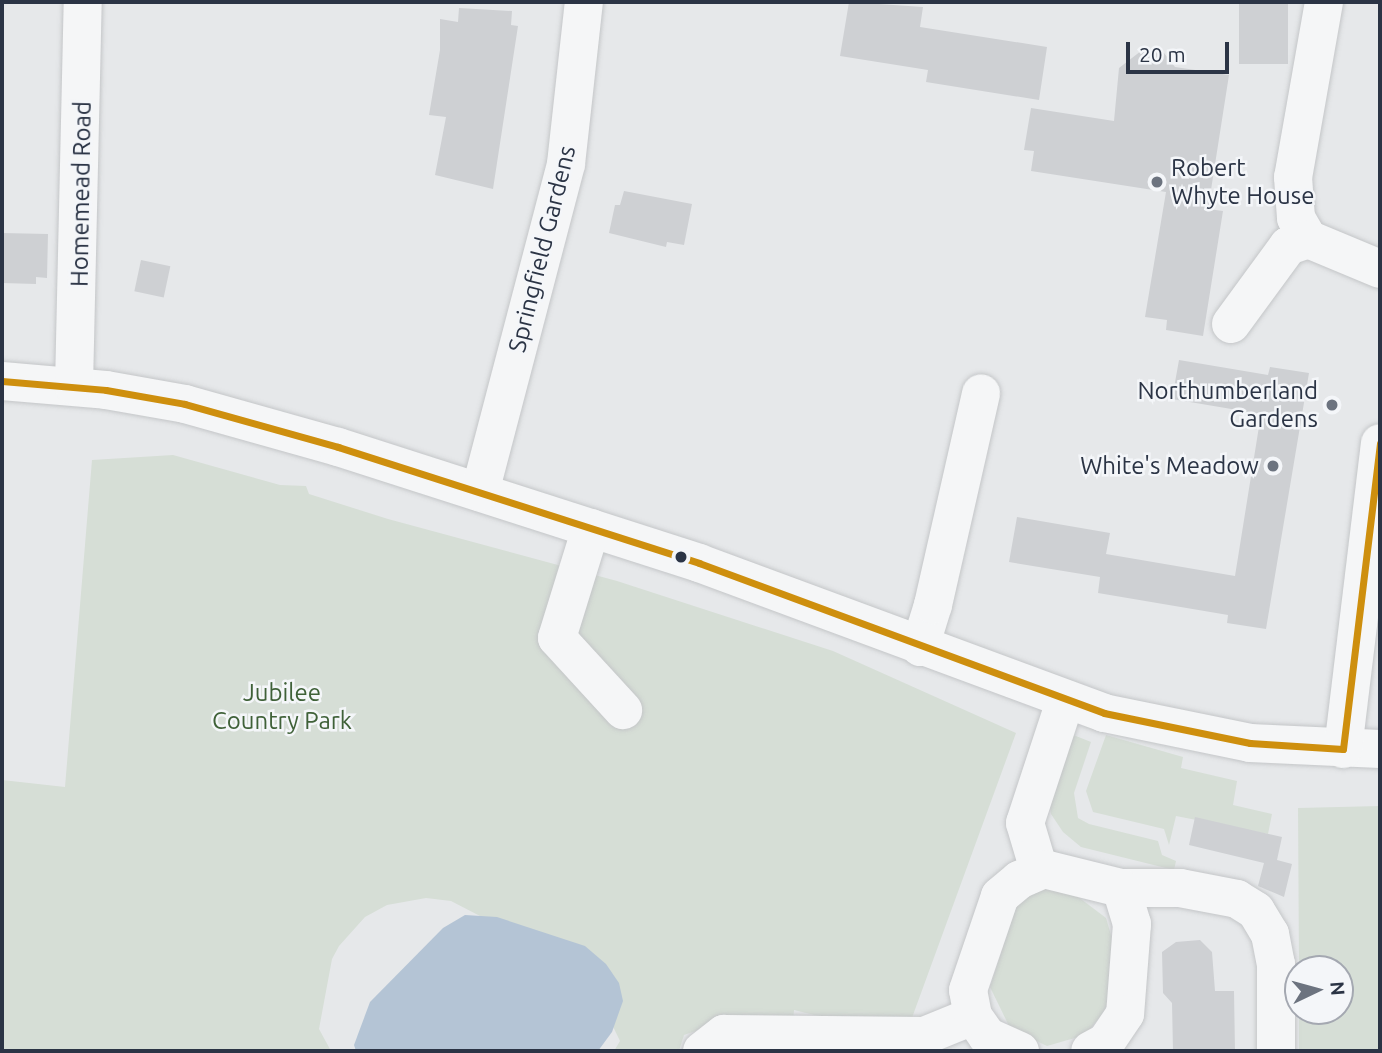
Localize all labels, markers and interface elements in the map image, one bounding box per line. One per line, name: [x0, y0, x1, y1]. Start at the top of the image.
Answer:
scale bar: [1130, 28, 1233, 72]
text: 20 m: [1139, 42, 1186, 66]
street label: Homemead Road: [65, 101, 97, 287]
street label: Springfield Gardens: [502, 143, 582, 355]
place label: Robert Whyte House: [1171, 154, 1314, 210]
marker: Robert Whyte House: [1149, 174, 1165, 190]
place label: Northumberland Gardens: [1137, 377, 1318, 433]
marker: Northumberland Gardens: [1324, 397, 1340, 413]
place label: White's Meadow: [1080, 452, 1259, 480]
marker: White's Meadow: [1265, 458, 1281, 474]
unlabelled marker: [674, 550, 688, 564]
park label: Jubilee Country Park: [212, 679, 352, 735]
north arrow: [1284, 955, 1354, 1025]
text: N: [1326, 980, 1350, 996]

